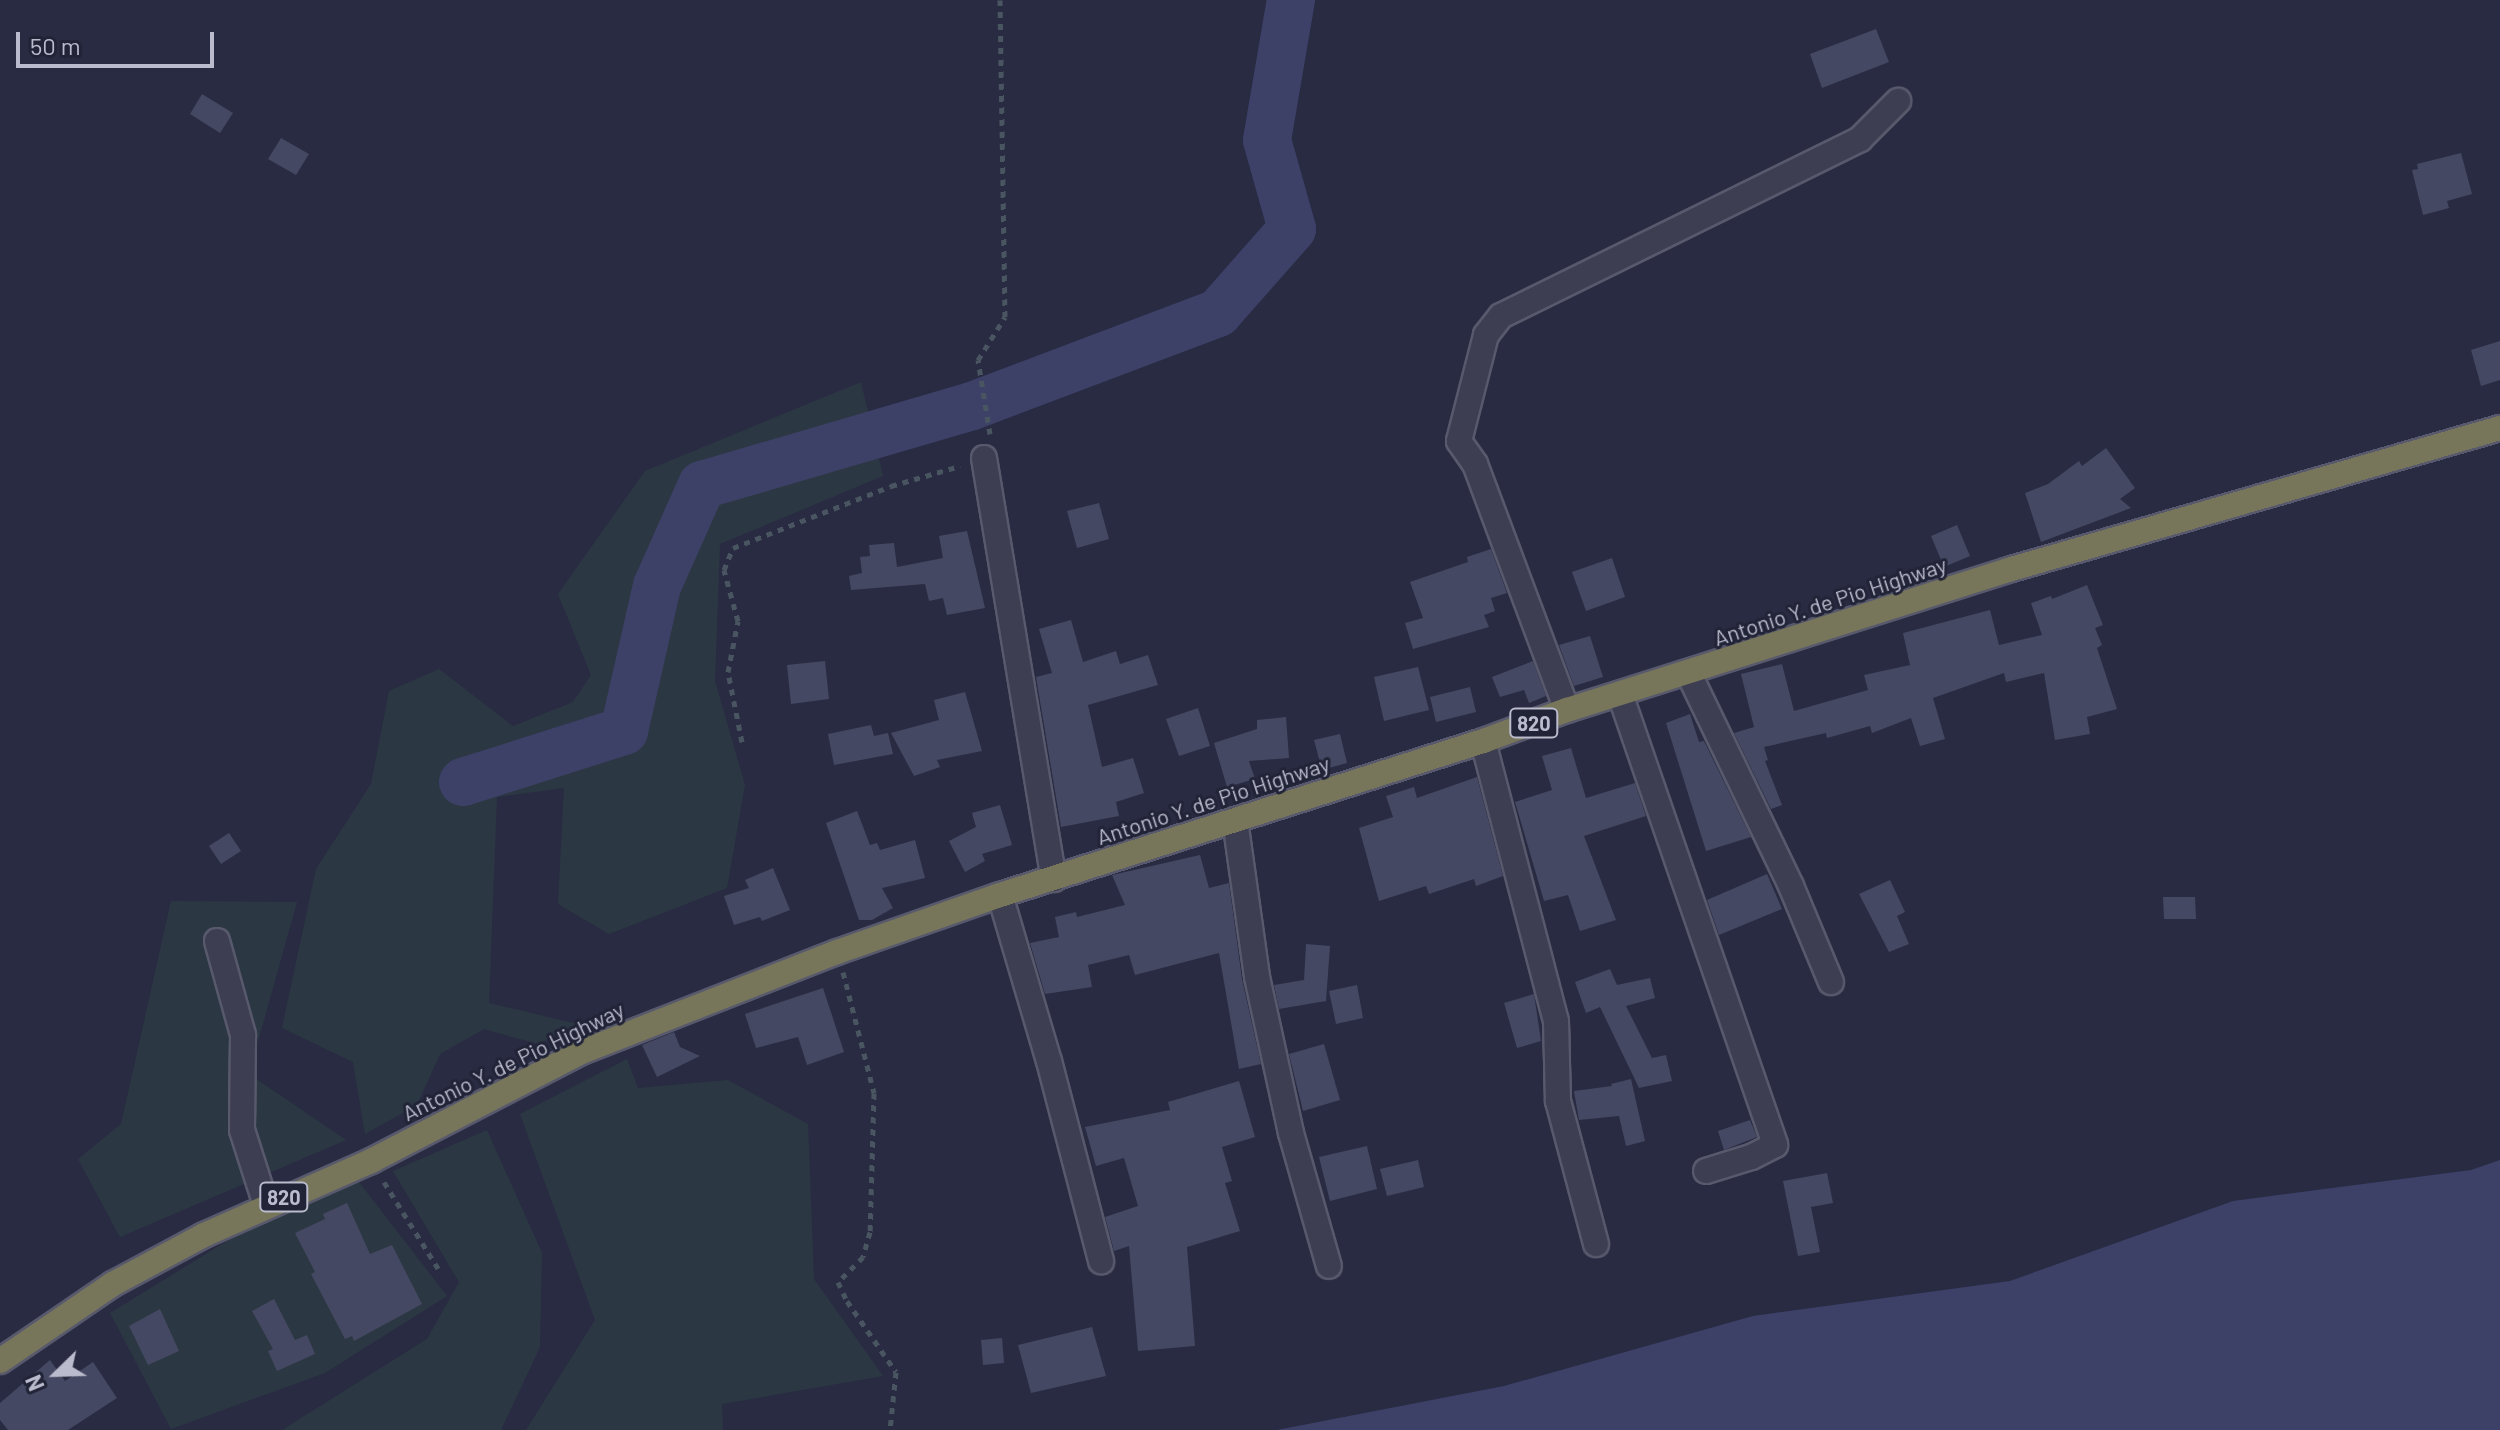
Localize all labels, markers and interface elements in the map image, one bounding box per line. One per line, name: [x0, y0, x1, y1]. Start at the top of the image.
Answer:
scale bar: [20, 16, 218, 66]
text: 50 m: [30, 31, 81, 60]
street label: Antonio Y. de Pio Highway: [1710, 551, 1950, 651]
road number: 820: [1508, 707, 1560, 739]
street label: Antonio Y. de Pio Highway: [1093, 750, 1333, 850]
street label: Antonio Y. de Pio Highway: [398, 996, 628, 1126]
road number: 820: [258, 1181, 310, 1213]
north arrow: [16, 1334, 96, 1414]
text: N: [19, 1372, 49, 1395]

